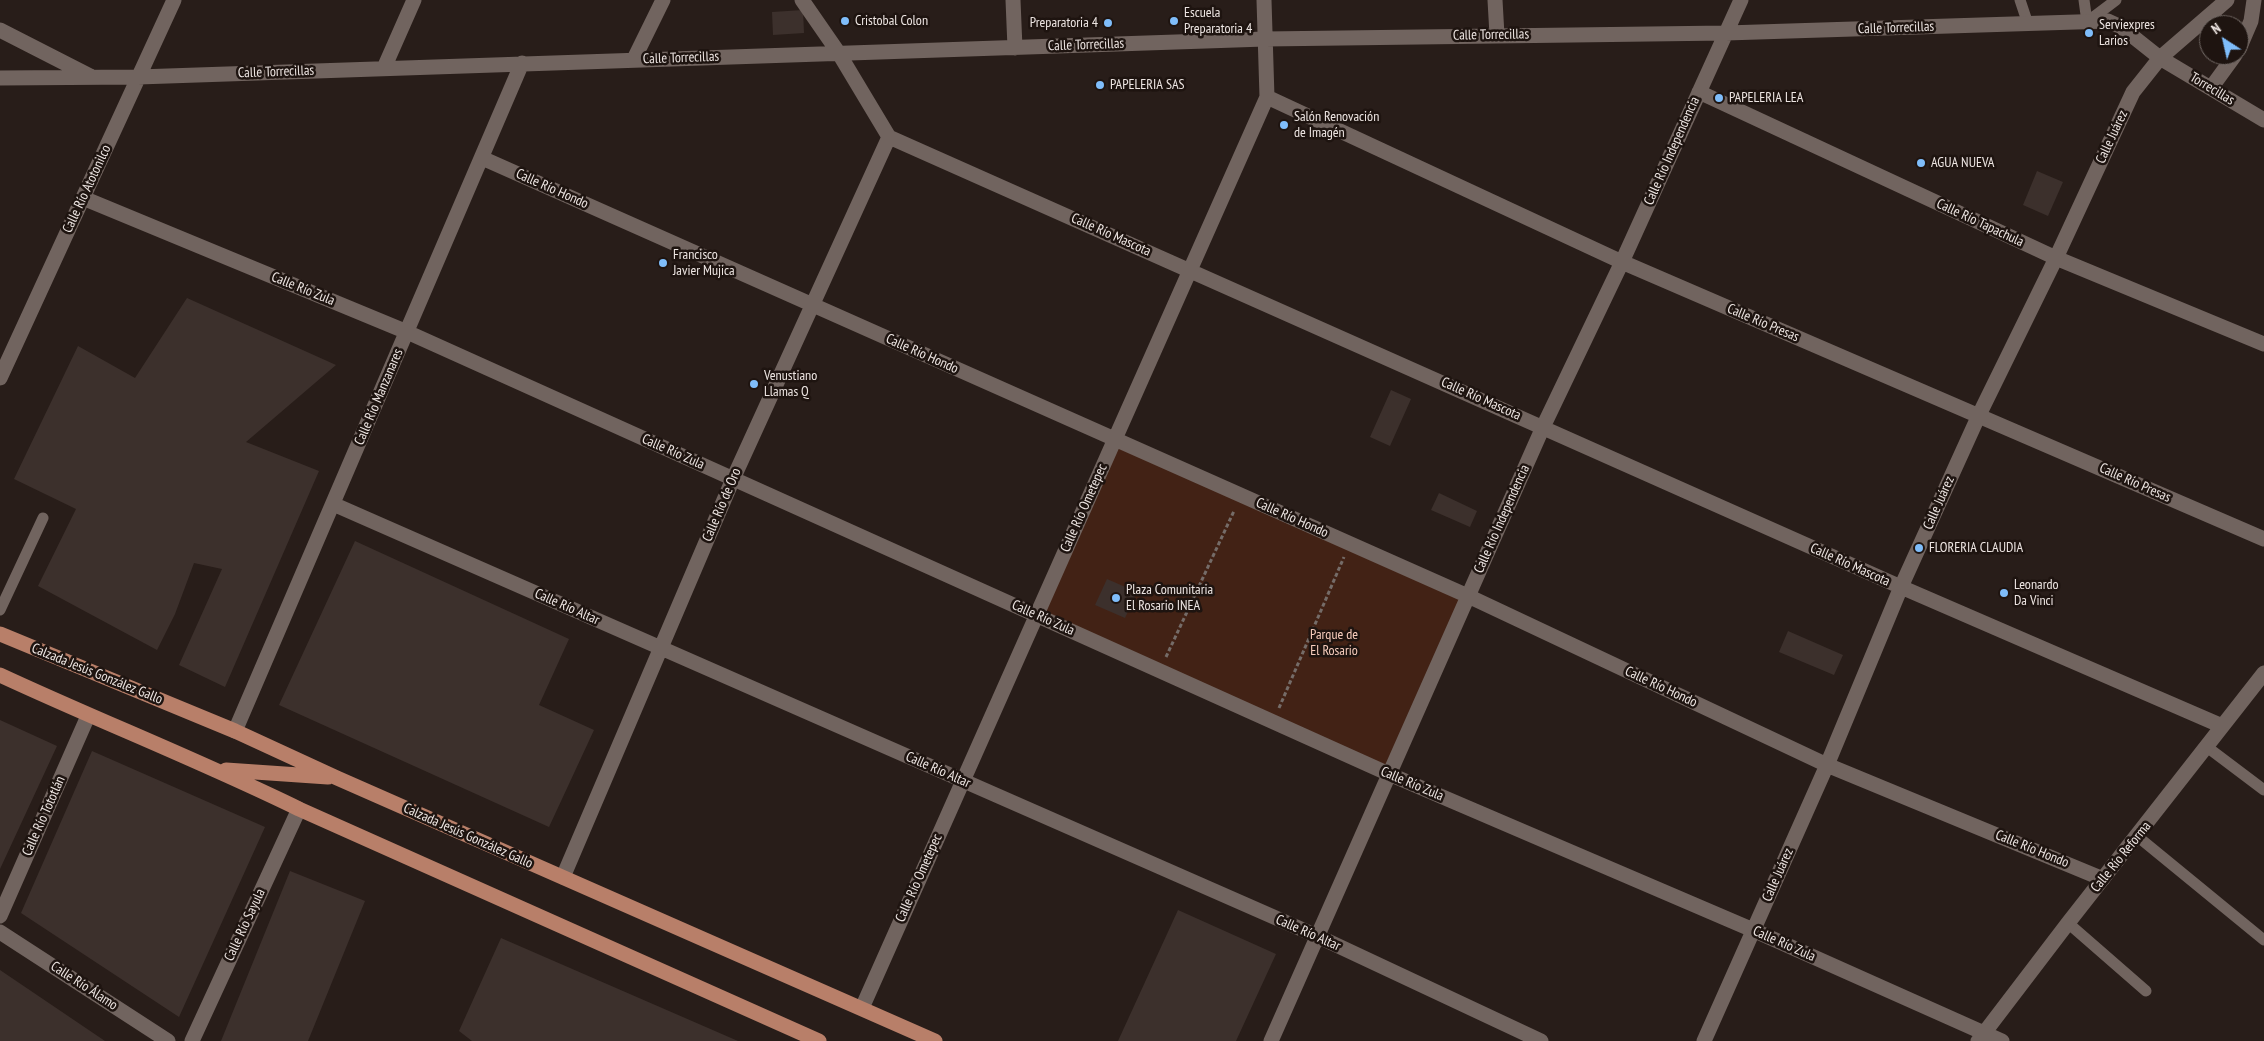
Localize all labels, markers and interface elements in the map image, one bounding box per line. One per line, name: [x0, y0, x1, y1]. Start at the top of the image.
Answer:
place label: Escuela Preparatoria 4: [1184, 5, 1252, 38]
place label: Cristobal Colon: [855, 13, 928, 29]
marker: Cristobal Colon: [839, 15, 851, 27]
place label: Preparatoria 4: [1030, 15, 1098, 31]
marker: Escuela Preparatoria 4: [1168, 15, 1180, 27]
north arrow: [2199, 15, 2249, 65]
marker: Preparatoria 4: [1102, 17, 1114, 29]
place label: Serviexpres Larios: [2099, 17, 2155, 49]
street label: Calle Torrecillas: [1858, 18, 1934, 38]
text: N: [2208, 19, 2224, 38]
street label: Calle Torrecillas: [1453, 26, 1529, 44]
marker: Serviexpres Larios: [2083, 27, 2095, 39]
street label: Calle Torrecillas: [1048, 35, 1124, 55]
street label: Calle Torrecillas: [643, 48, 719, 68]
street label: Calle Torrecillas: [238, 62, 314, 82]
street label: Torrecillas: [2187, 69, 2237, 109]
place label: PAPELERIA SAS: [1110, 77, 1185, 93]
marker: PAPELERIA SAS: [1094, 79, 1106, 91]
place label: PAPELERIA LEA: [1729, 90, 1803, 106]
marker: PAPELERIA LEA: [1713, 92, 1725, 104]
street label: Calle Río Independencia: [1641, 94, 1703, 208]
street label: Calle Juárez: [2092, 108, 2132, 166]
place label: Salón Renovación de Imagén: [1294, 109, 1379, 142]
marker: Salón Renovación de Imagén: [1278, 119, 1290, 131]
street label: Calle Río Atotonilco: [59, 142, 115, 236]
place label: AGUA NUEVA: [1931, 155, 1994, 171]
marker: AGUA NUEVA: [1915, 157, 1927, 169]
street label: Calle Río Hondo: [513, 166, 591, 212]
street label: Calle Río Tapachula: [1934, 195, 2026, 251]
street label: Calle Río Mascota: [1069, 210, 1153, 260]
place label: Francisco Javier Mujica: [673, 247, 735, 280]
marker: Francisco Javier Mujica: [657, 257, 669, 269]
street label: Calle Río Zula: [269, 269, 337, 309]
street label: Calle Río Presas: [1725, 300, 1801, 346]
street label: Calle Río Hondo: [883, 331, 961, 377]
street label: Calle Río Manzanares: [351, 346, 407, 448]
place label: Venustiano Llamas Q: [764, 368, 817, 401]
street label: Calle Río Mascota: [1439, 374, 1523, 424]
marker: Venustiano Llamas Q: [748, 378, 760, 390]
street label: Calle Río Zula: [639, 431, 707, 473]
street label: Calle Río Presas: [2097, 460, 2173, 506]
street label: Calle Río Ometepec: [1057, 461, 1111, 555]
street label: Calle Río Independencia: [1471, 462, 1533, 576]
street label: Calle Río de Oro: [699, 466, 745, 544]
street label: Calle Juárez: [1920, 474, 1958, 532]
street label: Calle Río Hondo: [1253, 495, 1331, 541]
street label: Calle Río Mascota: [1808, 540, 1892, 590]
place label: FLORERIA CLAUDIA: [1929, 540, 2023, 556]
marker: FLORERIA CLAUDIA: [1913, 542, 1925, 554]
place label: Leonardo Da Vinci: [2014, 577, 2059, 610]
place label: Plaza Comunitaria El Rosario INEA: [1126, 582, 1213, 614]
street label: Calle Río Altar: [532, 585, 602, 629]
marker: Leonardo Da Vinci: [1998, 587, 2010, 599]
marker: Plaza Comunitaria El Rosario INEA: [1110, 592, 1122, 604]
street label: Calle Río Zula: [1009, 597, 1077, 639]
park label: Parque de El Rosario: [1310, 627, 1358, 660]
street label: Calzada Jesús González Gallo: [29, 640, 165, 708]
street label: Calle Río Hondo: [1622, 663, 1700, 711]
street label: Calle Río Altar: [903, 748, 973, 792]
street label: Calle Río Zula: [1378, 763, 1446, 805]
street label: Calle Río Tototlán: [19, 774, 69, 858]
street label: Calzada Jesús González Gallo: [401, 800, 535, 872]
street label: Calle Río Reforma: [2087, 818, 2155, 896]
street label: Calle Río Hondo: [1993, 827, 2071, 871]
street label: Calle Río Ometepec: [892, 831, 946, 925]
street label: Calle Juárez: [1759, 846, 1797, 904]
street label: Calle Río Sayula: [221, 886, 269, 964]
street label: Calle Río Altar: [1273, 911, 1343, 955]
street label: Calle Río Zula: [1750, 923, 1818, 965]
street label: Calle Río Álamo: [47, 958, 121, 1014]

